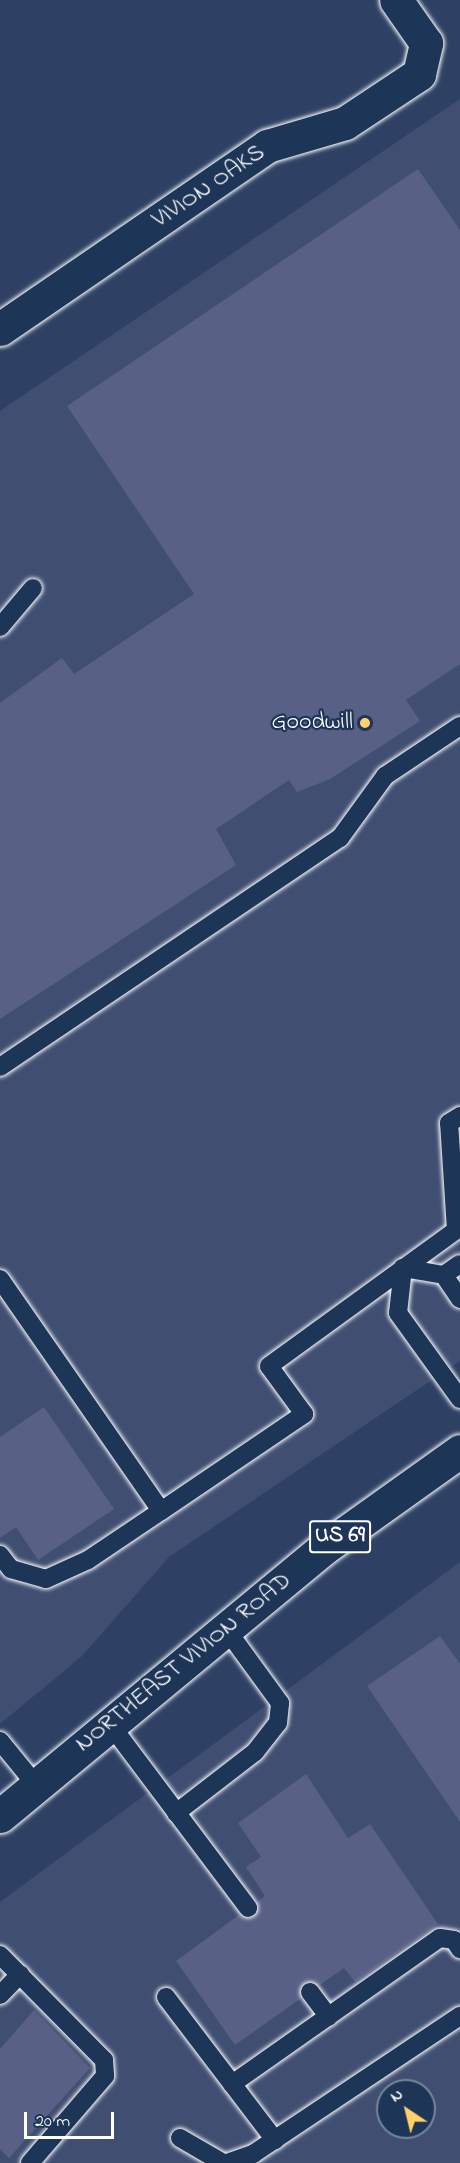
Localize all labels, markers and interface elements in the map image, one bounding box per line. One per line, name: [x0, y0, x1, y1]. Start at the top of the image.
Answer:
street label: VIVION OAKS: [147, 139, 271, 235]
place label: Goodwill: [271, 709, 353, 737]
marker: Goodwill: [358, 716, 372, 730]
road number: US 69: [308, 1518, 372, 1556]
street label: NORTHEAST VIVION ROAD: [70, 1567, 298, 1759]
north arrow: [376, 2079, 436, 2139]
text: N: [386, 2083, 408, 2109]
scale bar: [27, 2100, 117, 2138]
text: 20 m: [35, 2109, 70, 2135]

